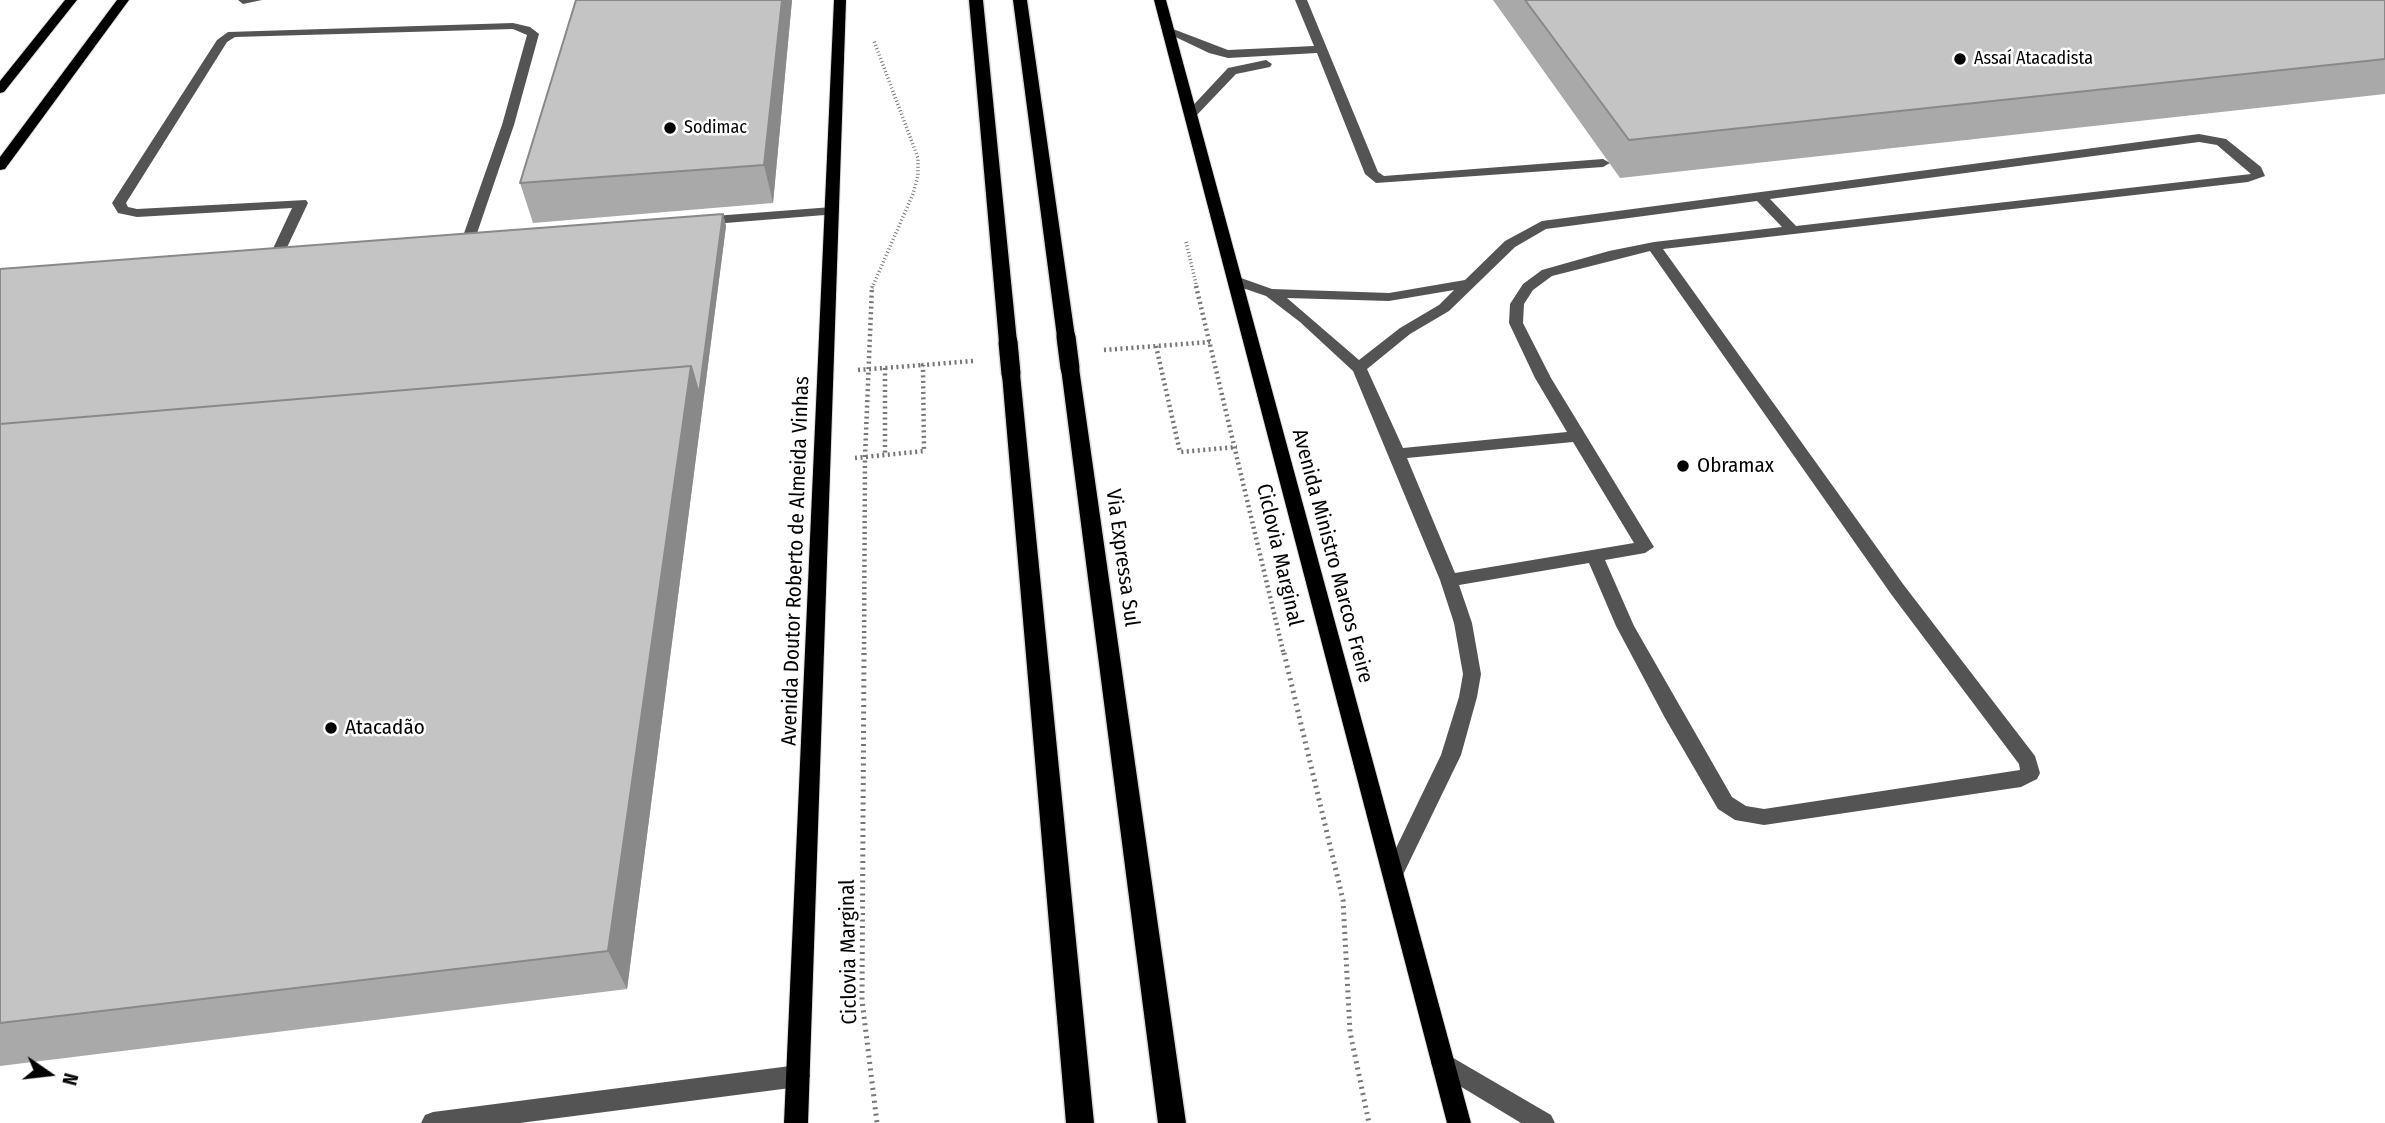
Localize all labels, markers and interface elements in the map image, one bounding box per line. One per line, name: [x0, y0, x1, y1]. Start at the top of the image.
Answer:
place label: Assaí Atacadista: [1974, 48, 2093, 70]
marker: Assaí Atacadista: [1952, 51, 1968, 67]
place label: Sodimac: [684, 117, 747, 139]
marker: Sodimac: [662, 120, 678, 136]
street label: Avenida Doutor Roberto de Almeida Vinhas: [777, 376, 815, 746]
street label: Avenida Ministro Marcos Freire: [1286, 426, 1378, 686]
place label: Obramax: [1697, 453, 1774, 479]
marker: Obramax: [1675, 458, 1691, 474]
street label: Ciclovia Marginal: [1250, 481, 1308, 629]
street label: Via Expressa Sul: [1100, 488, 1144, 628]
place label: Atacadão: [345, 715, 425, 741]
marker: Atacadão: [323, 720, 339, 736]
street label: Ciclovia Marginal: [835, 879, 863, 1025]
north arrow: [14, 1039, 84, 1109]
text: N: [57, 1071, 82, 1088]

